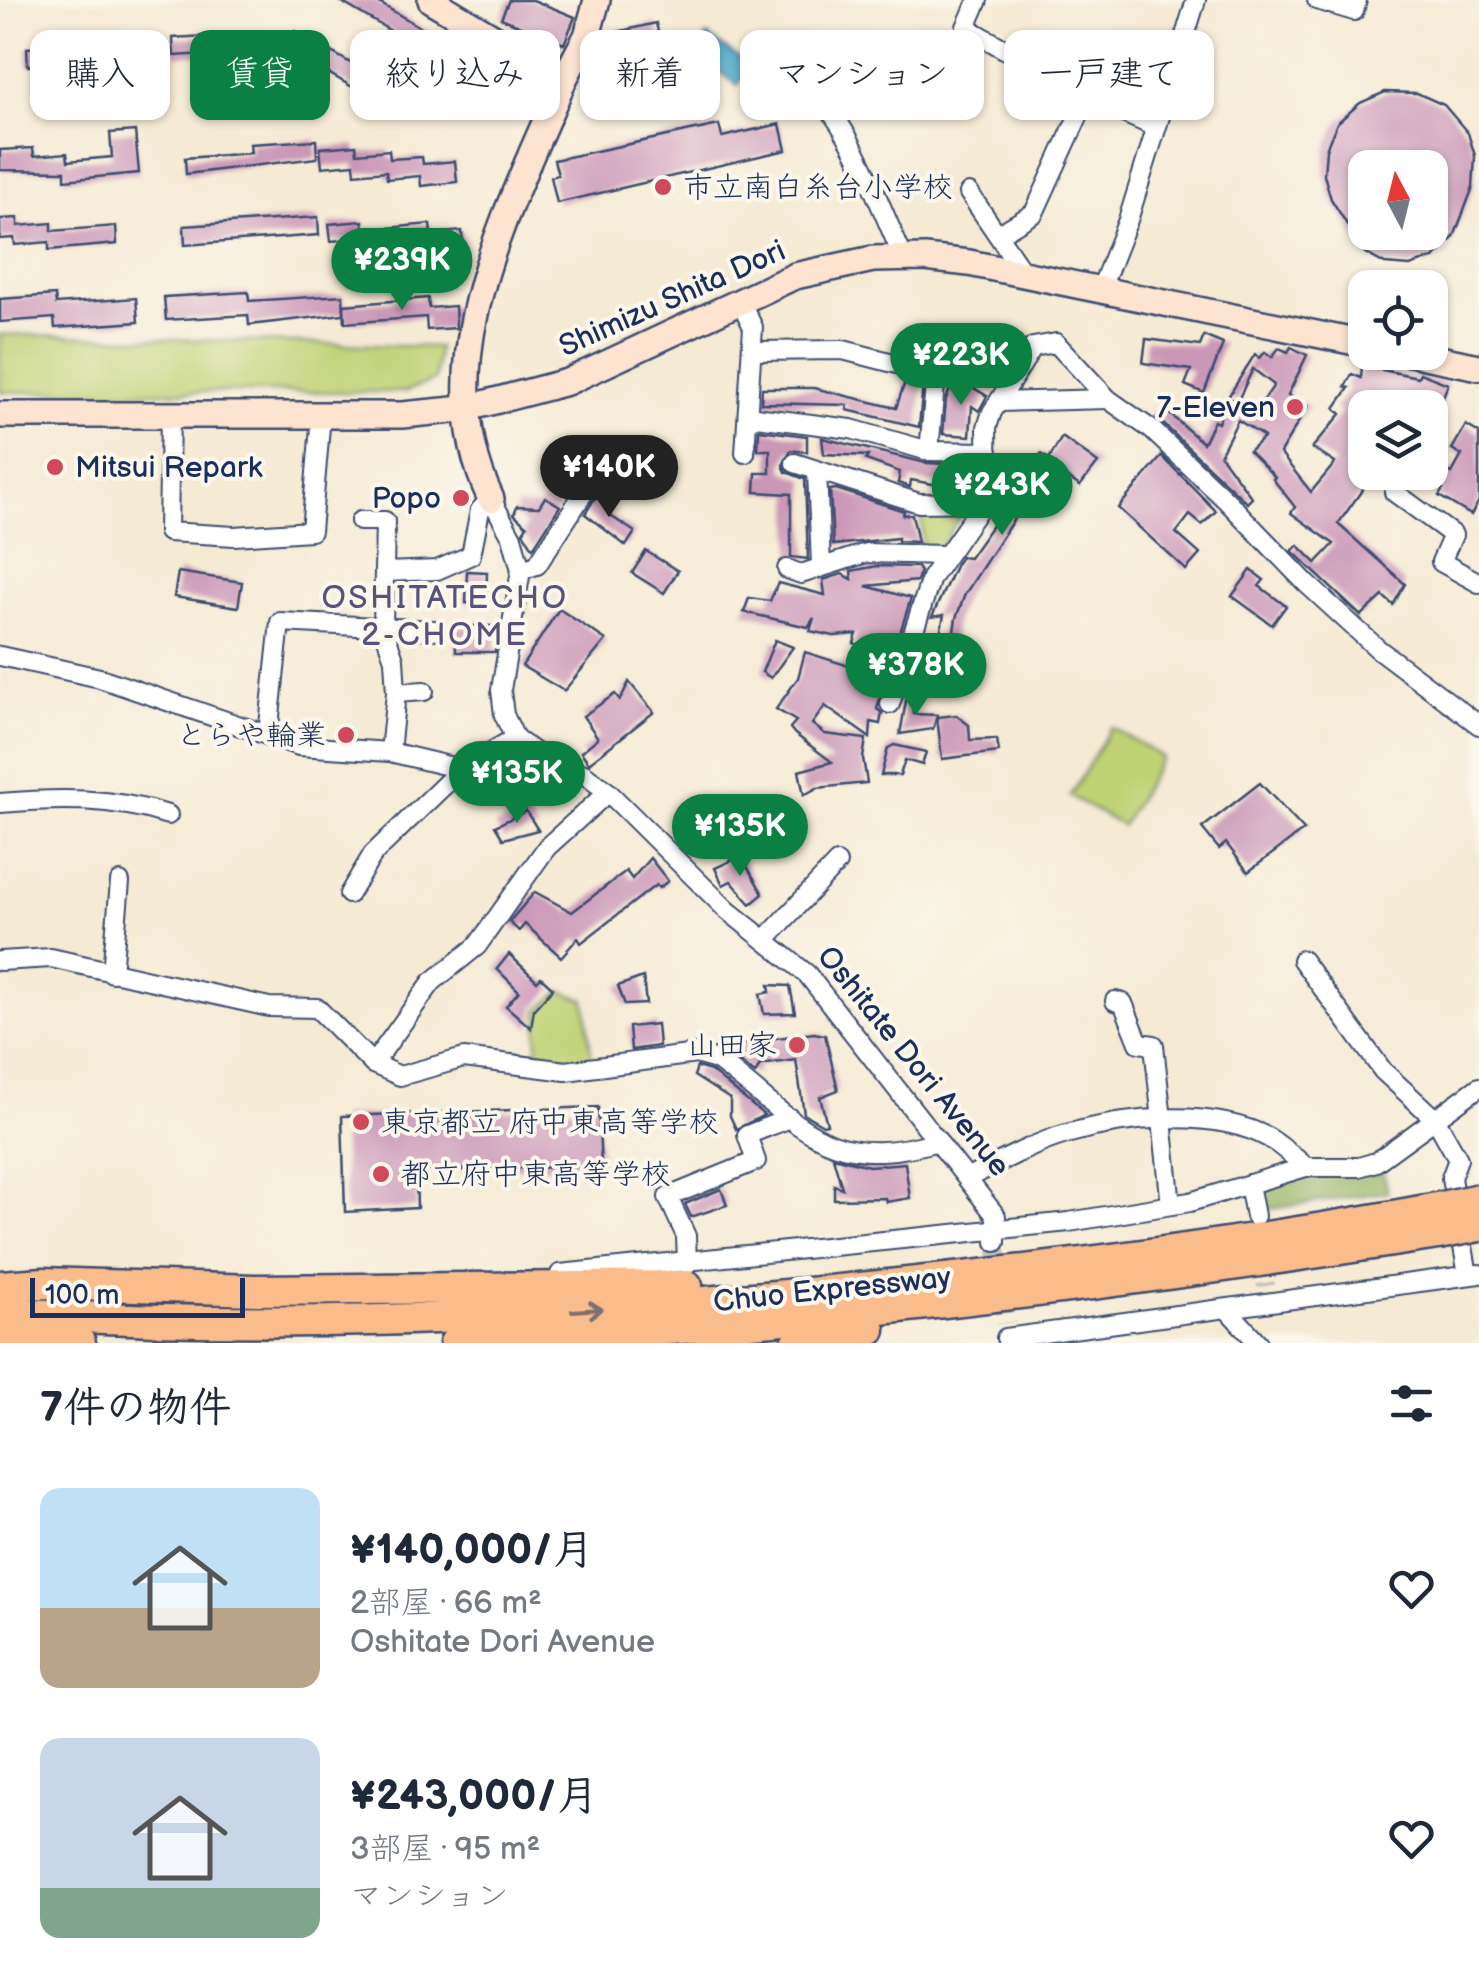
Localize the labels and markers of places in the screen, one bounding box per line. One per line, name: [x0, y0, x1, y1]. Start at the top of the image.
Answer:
place label: 市立南白糸台小学校: [683, 170, 953, 206]
marker: 市立南白糸台小学校: [652, 176, 674, 198]
pin: ¥239K: [332, 228, 472, 313]
pin: ¥223K: [891, 323, 1031, 408]
place label: 7-Eleven: [1157, 390, 1275, 426]
marker: 7-Eleven: [1284, 396, 1306, 418]
pin: ¥140K: [539, 435, 679, 520]
place label: Mitsui Repark: [75, 450, 263, 486]
pin: ¥243K: [932, 453, 1072, 538]
marker: Mitsui Repark: [44, 456, 66, 478]
place label: Popo: [372, 481, 441, 517]
marker: Popo: [450, 487, 472, 509]
pin: ¥378K: [846, 633, 986, 718]
place label: とらや輪業: [176, 718, 326, 754]
marker: とらや輪業: [335, 724, 357, 746]
pin: ¥135K: [447, 741, 587, 826]
pin: ¥135K: [670, 794, 810, 879]
place label: 山田家: [687, 1028, 777, 1064]
marker: 山田家: [786, 1034, 808, 1056]
place label: 東京都立 府中東高等学校: [381, 1105, 719, 1141]
marker: 東京都立 府中東高等学校: [350, 1111, 372, 1133]
place label: 都立府中東高等学校: [401, 1157, 671, 1193]
marker: 都立府中東高等学校: [370, 1163, 392, 1185]

